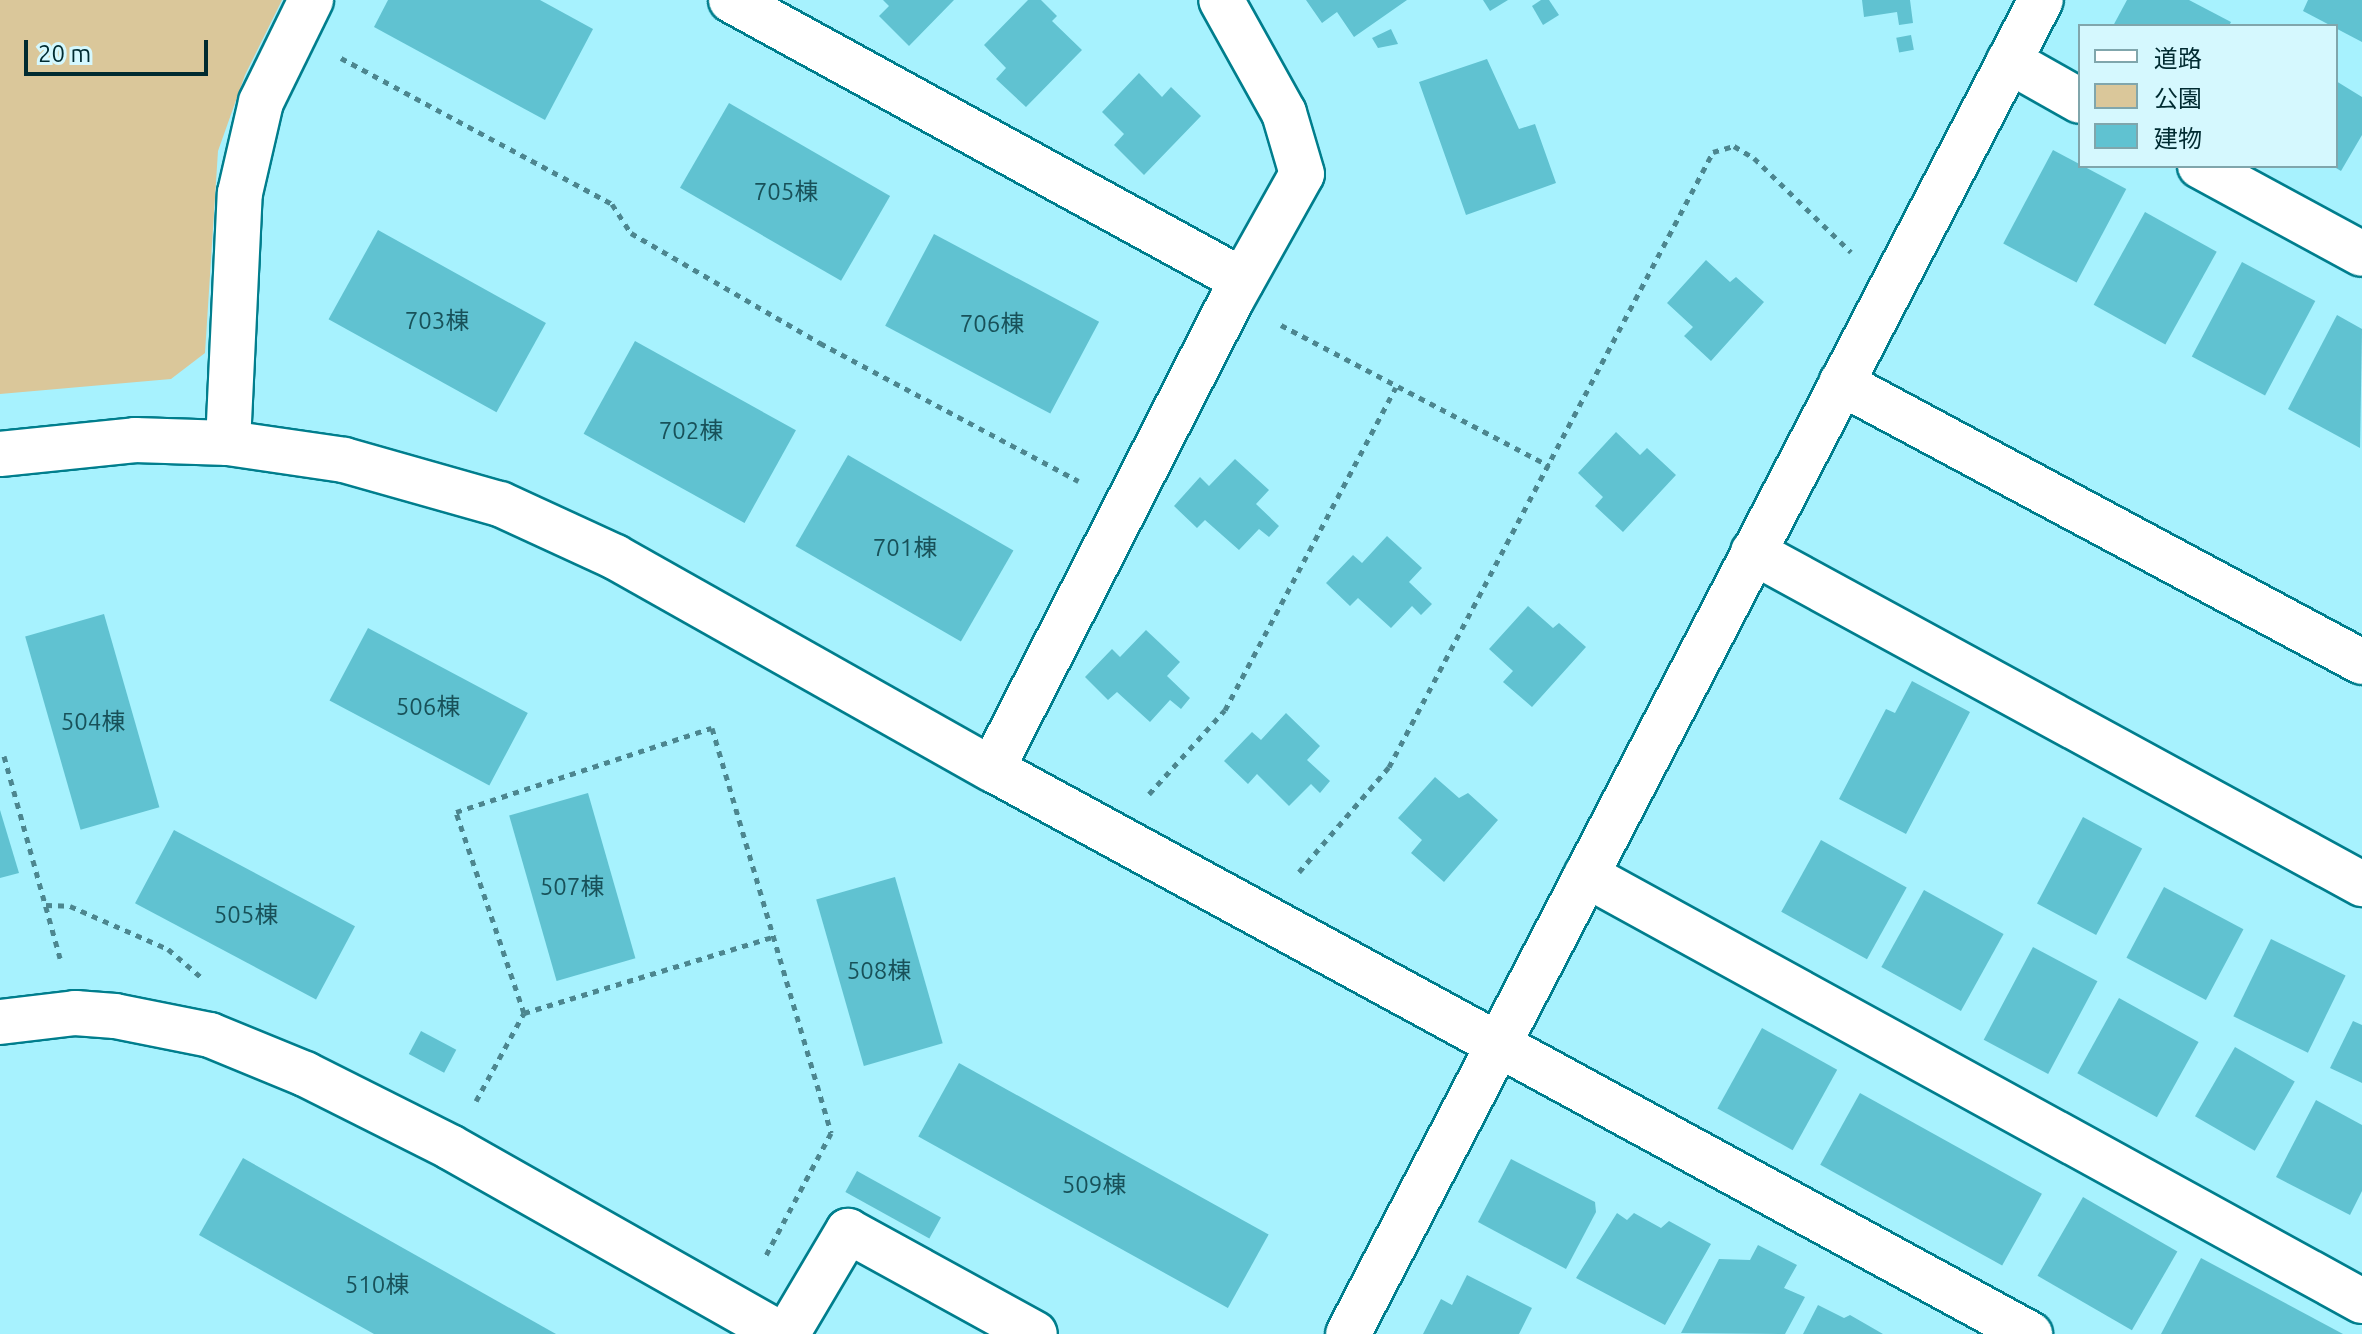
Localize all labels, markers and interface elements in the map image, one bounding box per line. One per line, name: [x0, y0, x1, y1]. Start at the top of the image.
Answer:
scale bar: [28, 24, 212, 74]
legend: [2078, 24, 2338, 168]
text: 20 m: [38, 40, 91, 67]
text: 道路: [2154, 45, 2202, 72]
text: 公園: [2154, 85, 2202, 112]
text: 建物: [2154, 125, 2202, 152]
house number: 705棟: [754, 178, 818, 206]
house number: 703棟: [405, 307, 469, 335]
house number: 706棟: [960, 310, 1024, 338]
house number: 702棟: [659, 417, 723, 445]
house number: 701棟: [873, 534, 937, 562]
house number: 506棟: [396, 693, 460, 721]
house number: 504棟: [61, 708, 125, 736]
house number: 507棟: [540, 873, 604, 901]
house number: 505棟: [214, 901, 278, 929]
house number: 508棟: [847, 957, 911, 985]
house number: 509棟: [1062, 1171, 1126, 1199]
house number: 510棟: [345, 1271, 409, 1299]

